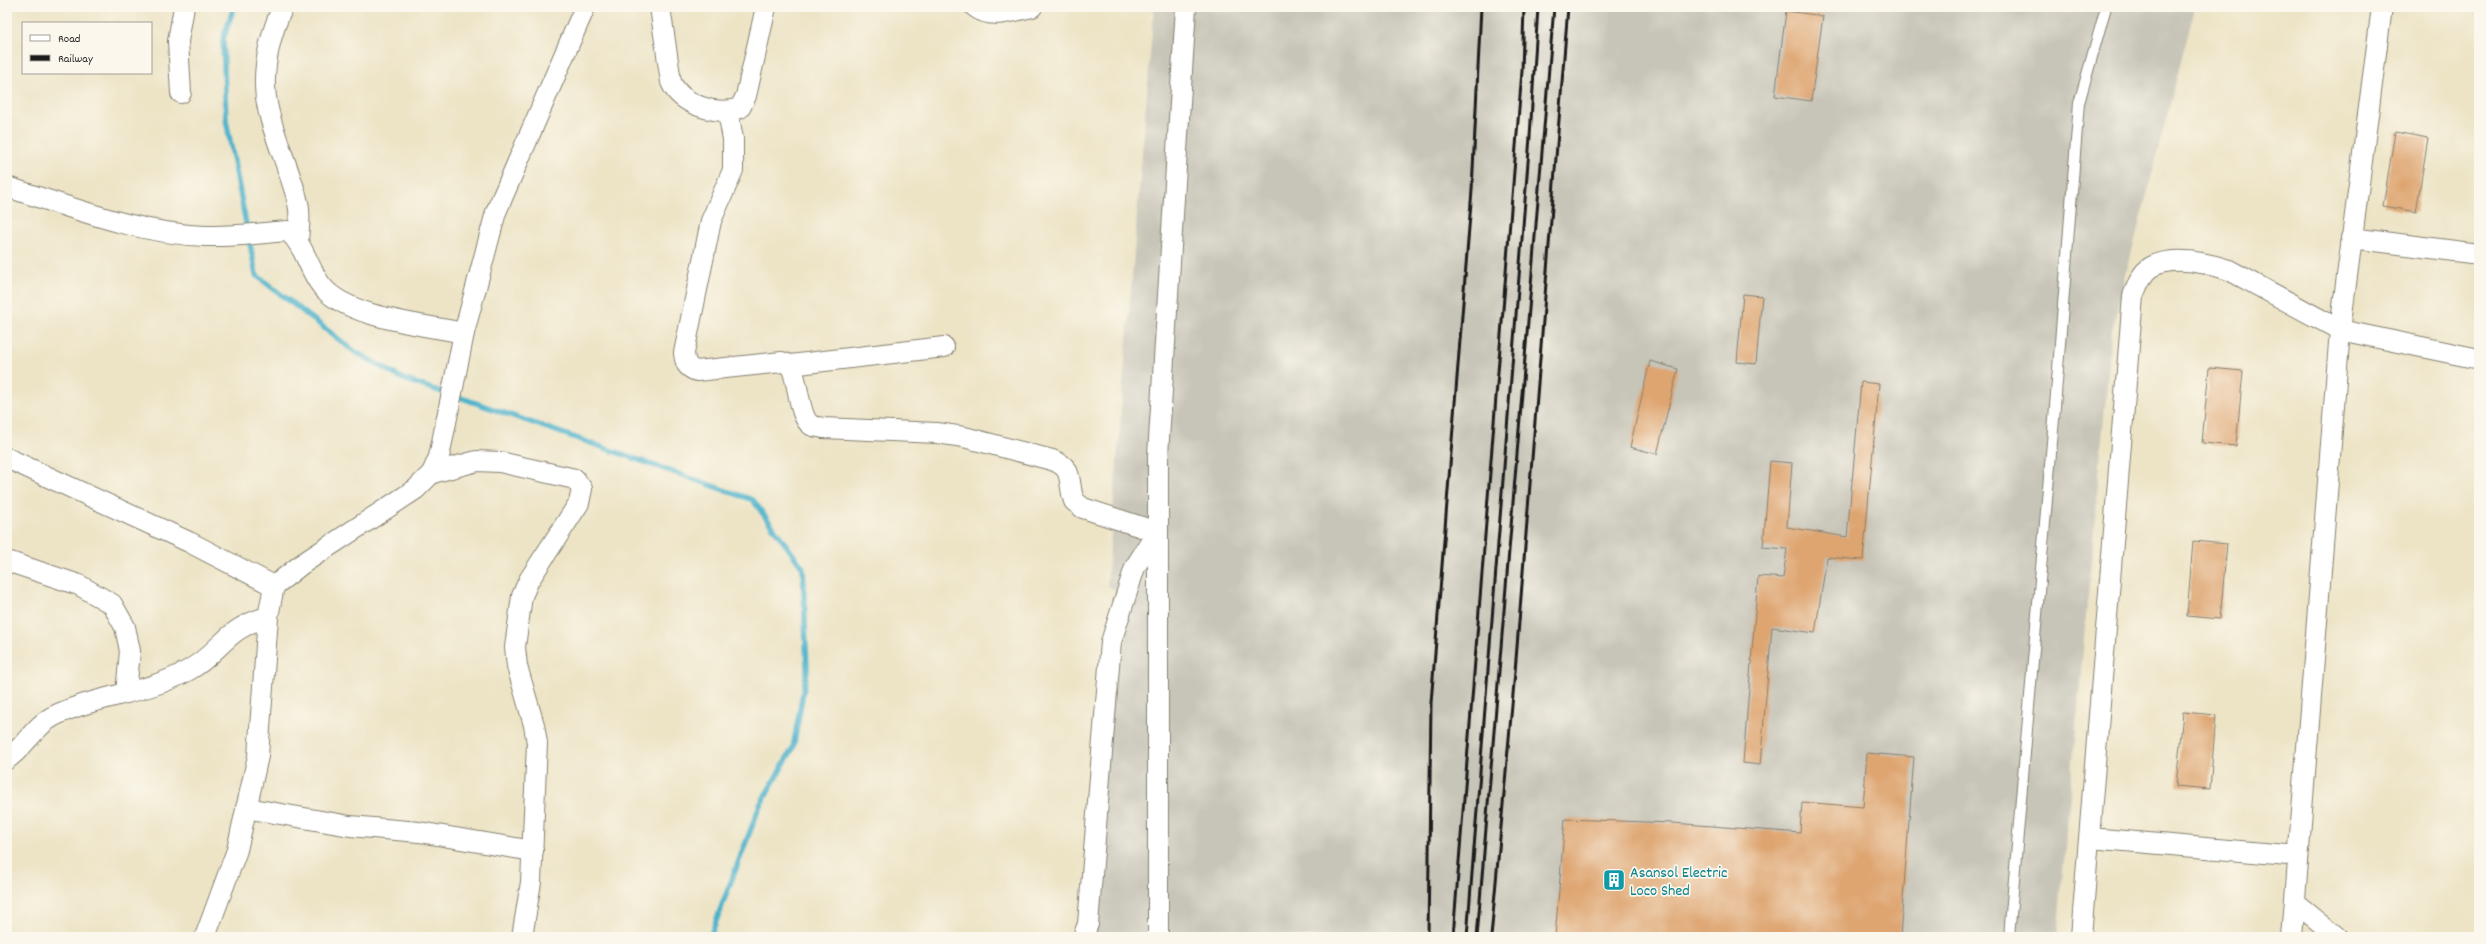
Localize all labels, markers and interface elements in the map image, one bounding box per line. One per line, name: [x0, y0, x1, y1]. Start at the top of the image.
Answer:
legend: [22, 22, 152, 74]
text: Road: [58, 31, 80, 48]
text: Railway: [58, 51, 94, 68]
place label: Asansol Electric Loco Shed: [1630, 862, 1727, 903]
building icon: Asansol Electric Loco Shed: [1601, 867, 1627, 893]

